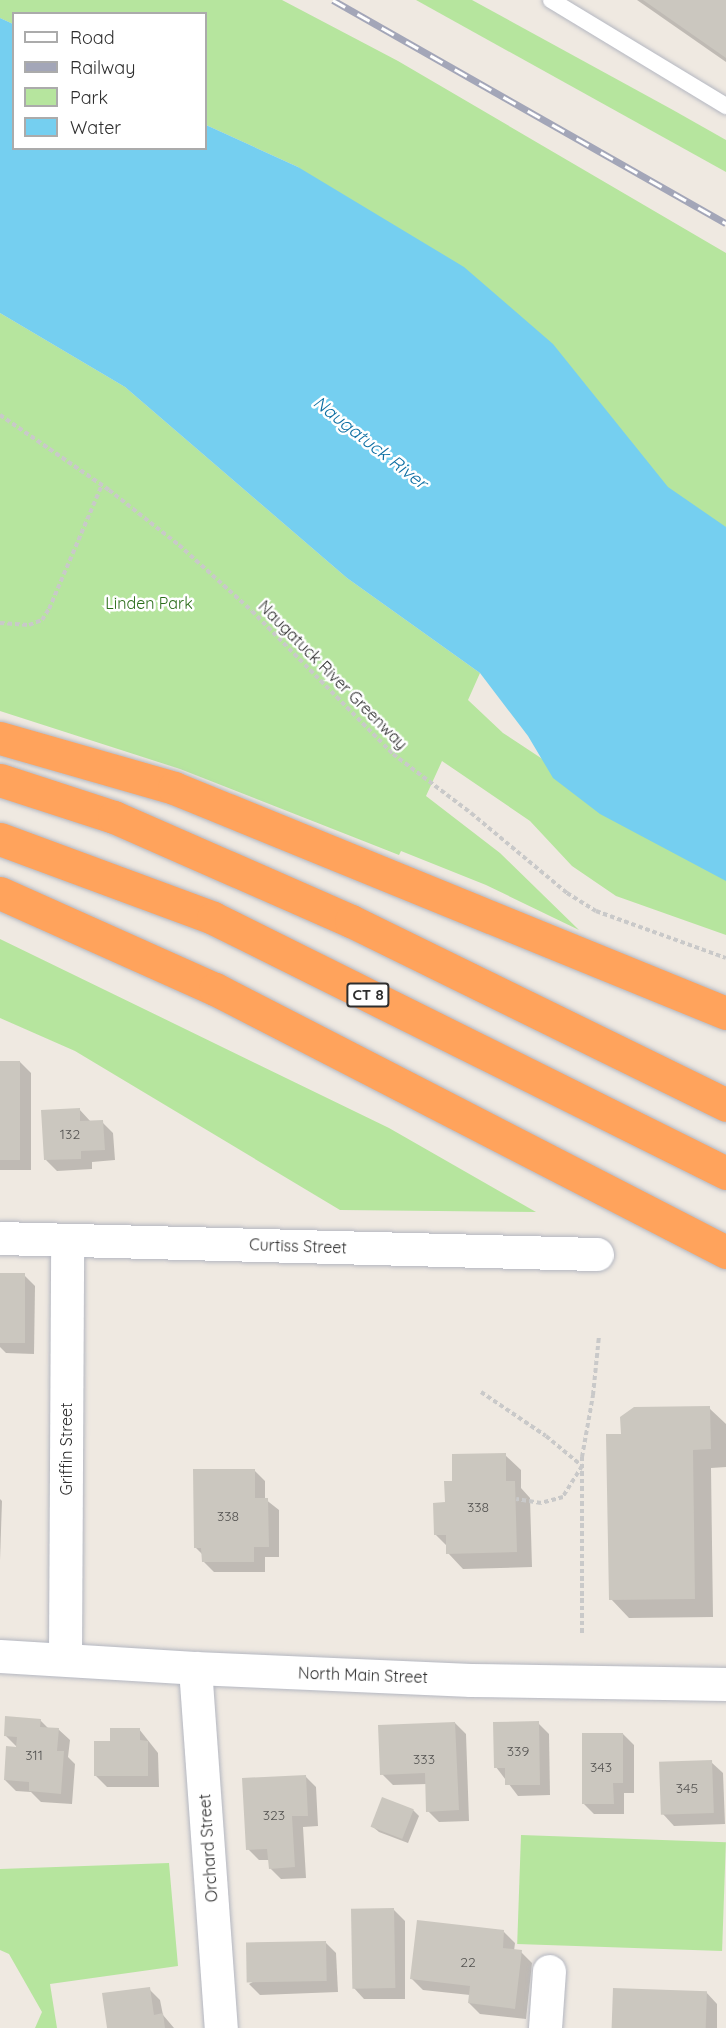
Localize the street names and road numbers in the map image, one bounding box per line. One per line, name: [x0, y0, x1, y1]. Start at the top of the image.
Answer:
street label: Naugatuck River Greenway: [255, 597, 411, 753]
road number: CT 8: [346, 983, 391, 1007]
street label: Curtiss Street: [249, 1235, 347, 1257]
street label: Griffin Street: [56, 1403, 76, 1495]
street label: North Main Street: [298, 1663, 428, 1687]
street label: Orchard Street: [195, 1793, 221, 1903]

